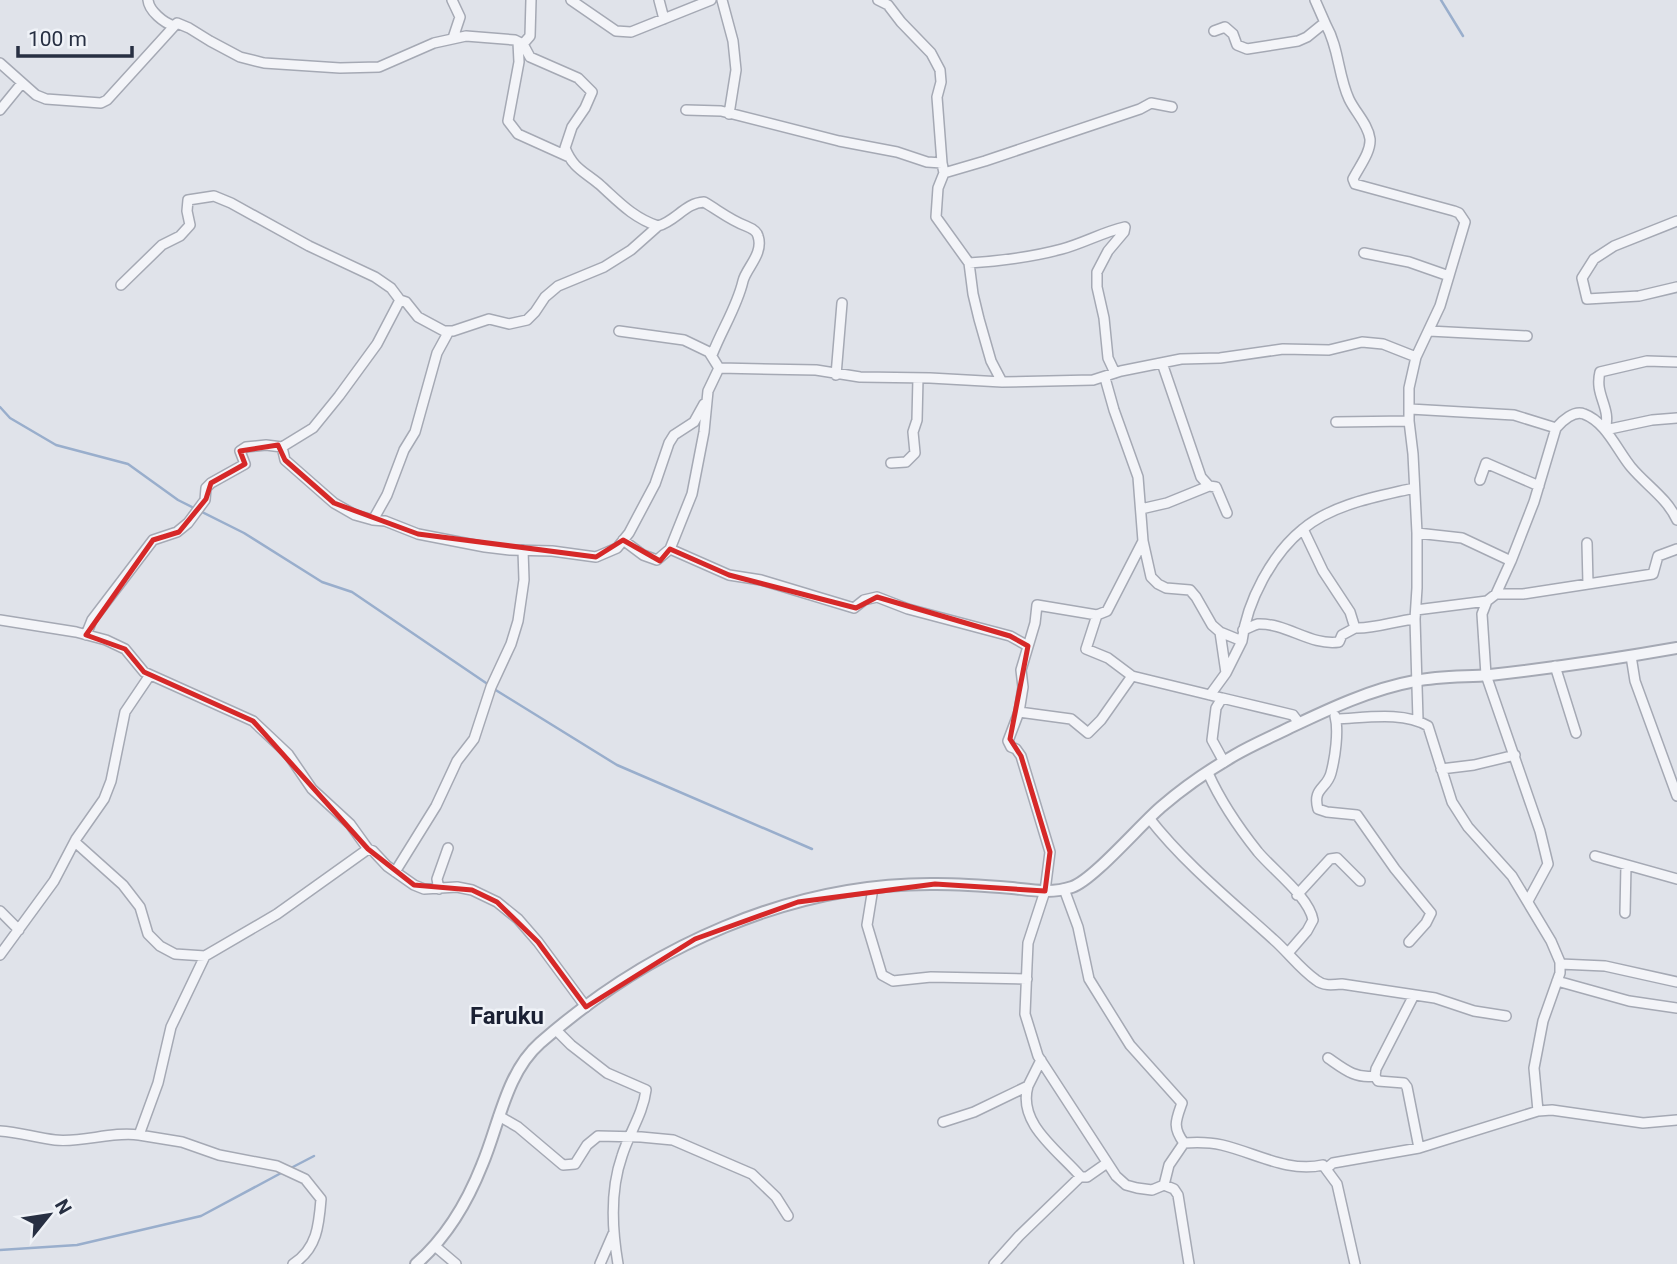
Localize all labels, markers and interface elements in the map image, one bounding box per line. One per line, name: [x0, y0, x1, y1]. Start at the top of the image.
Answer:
scale bar: [18, 14, 131, 58]
text: 100 m: [28, 27, 87, 51]
district label: Faruku: [470, 1002, 544, 1030]
north arrow: [14, 1180, 84, 1250]
text: N: [50, 1195, 77, 1218]

